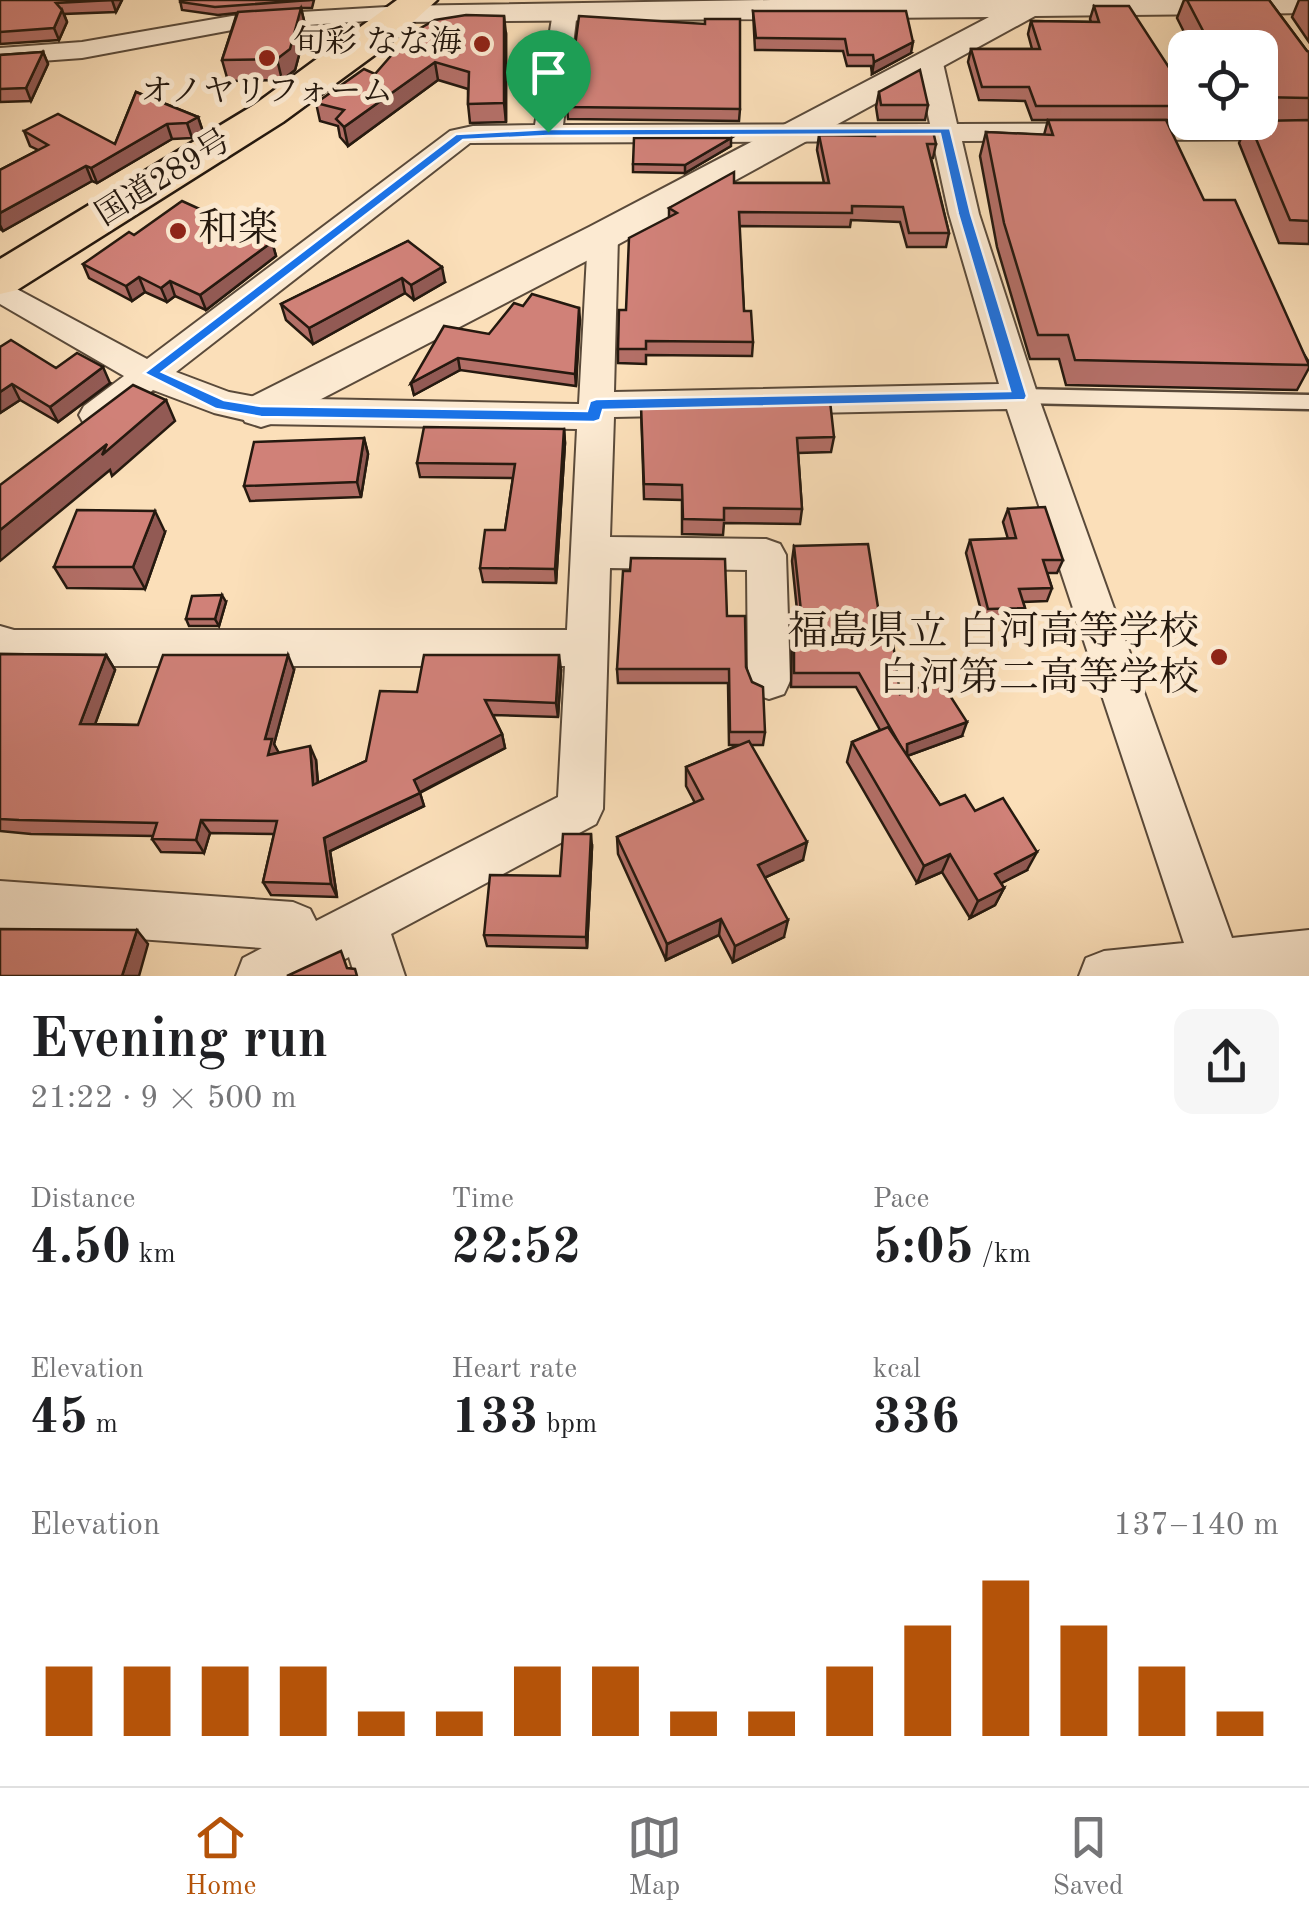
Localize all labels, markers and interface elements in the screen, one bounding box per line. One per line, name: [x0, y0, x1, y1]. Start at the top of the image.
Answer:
place label: 旬彩 なな海: [293, 25, 462, 60]
pin: [506, 30, 591, 133]
map controls: [1168, 30, 1278, 140]
button: locate: [1168, 30, 1278, 140]
marker: 旬彩 なな海: [471, 33, 493, 55]
icon: arrive: [521, 45, 576, 100]
marker: オノヤリフォーム: [256, 47, 278, 69]
place label: オノヤリフォーム: [141, 76, 393, 109]
street label: 国道289号: [90, 123, 237, 233]
place label: 和楽: [198, 207, 278, 251]
marker: 和楽: [167, 220, 189, 242]
place label: 福島県立 白河高等学校 白河第二高等学校: [788, 610, 1199, 700]
marker: 福島県立 白河高等学校 白河第二高等学校: [1208, 646, 1230, 668]
button: share: [1174, 1009, 1279, 1114]
text: Evening run: [30, 1014, 328, 1069]
text: 21:22 · 9 × 500 m: [30, 1083, 297, 1115]
text: Distance: [30, 1186, 135, 1214]
text: Time: [451, 1186, 514, 1214]
text: Pace: [873, 1186, 929, 1214]
text: 4.50: [30, 1224, 131, 1274]
text: 22:52: [451, 1224, 581, 1274]
text: 5:05: [873, 1224, 974, 1274]
text: km: [131, 1241, 176, 1269]
text: /km: [974, 1241, 1031, 1269]
text: Elevation: [30, 1356, 144, 1384]
text: Heart rate: [451, 1356, 577, 1384]
text: kcal: [873, 1356, 921, 1384]
text: 45: [30, 1394, 88, 1444]
text: 133: [451, 1394, 538, 1444]
text: 336: [873, 1394, 960, 1444]
text: m: [88, 1411, 118, 1439]
text: bpm: [538, 1411, 597, 1439]
text: Elevation: [30, 1510, 160, 1542]
text: 137–140 m: [1113, 1510, 1279, 1542]
tab: Home: [185, 1810, 256, 1905]
tab: Map: [627, 1810, 682, 1905]
tab: Saved: [1052, 1810, 1124, 1905]

